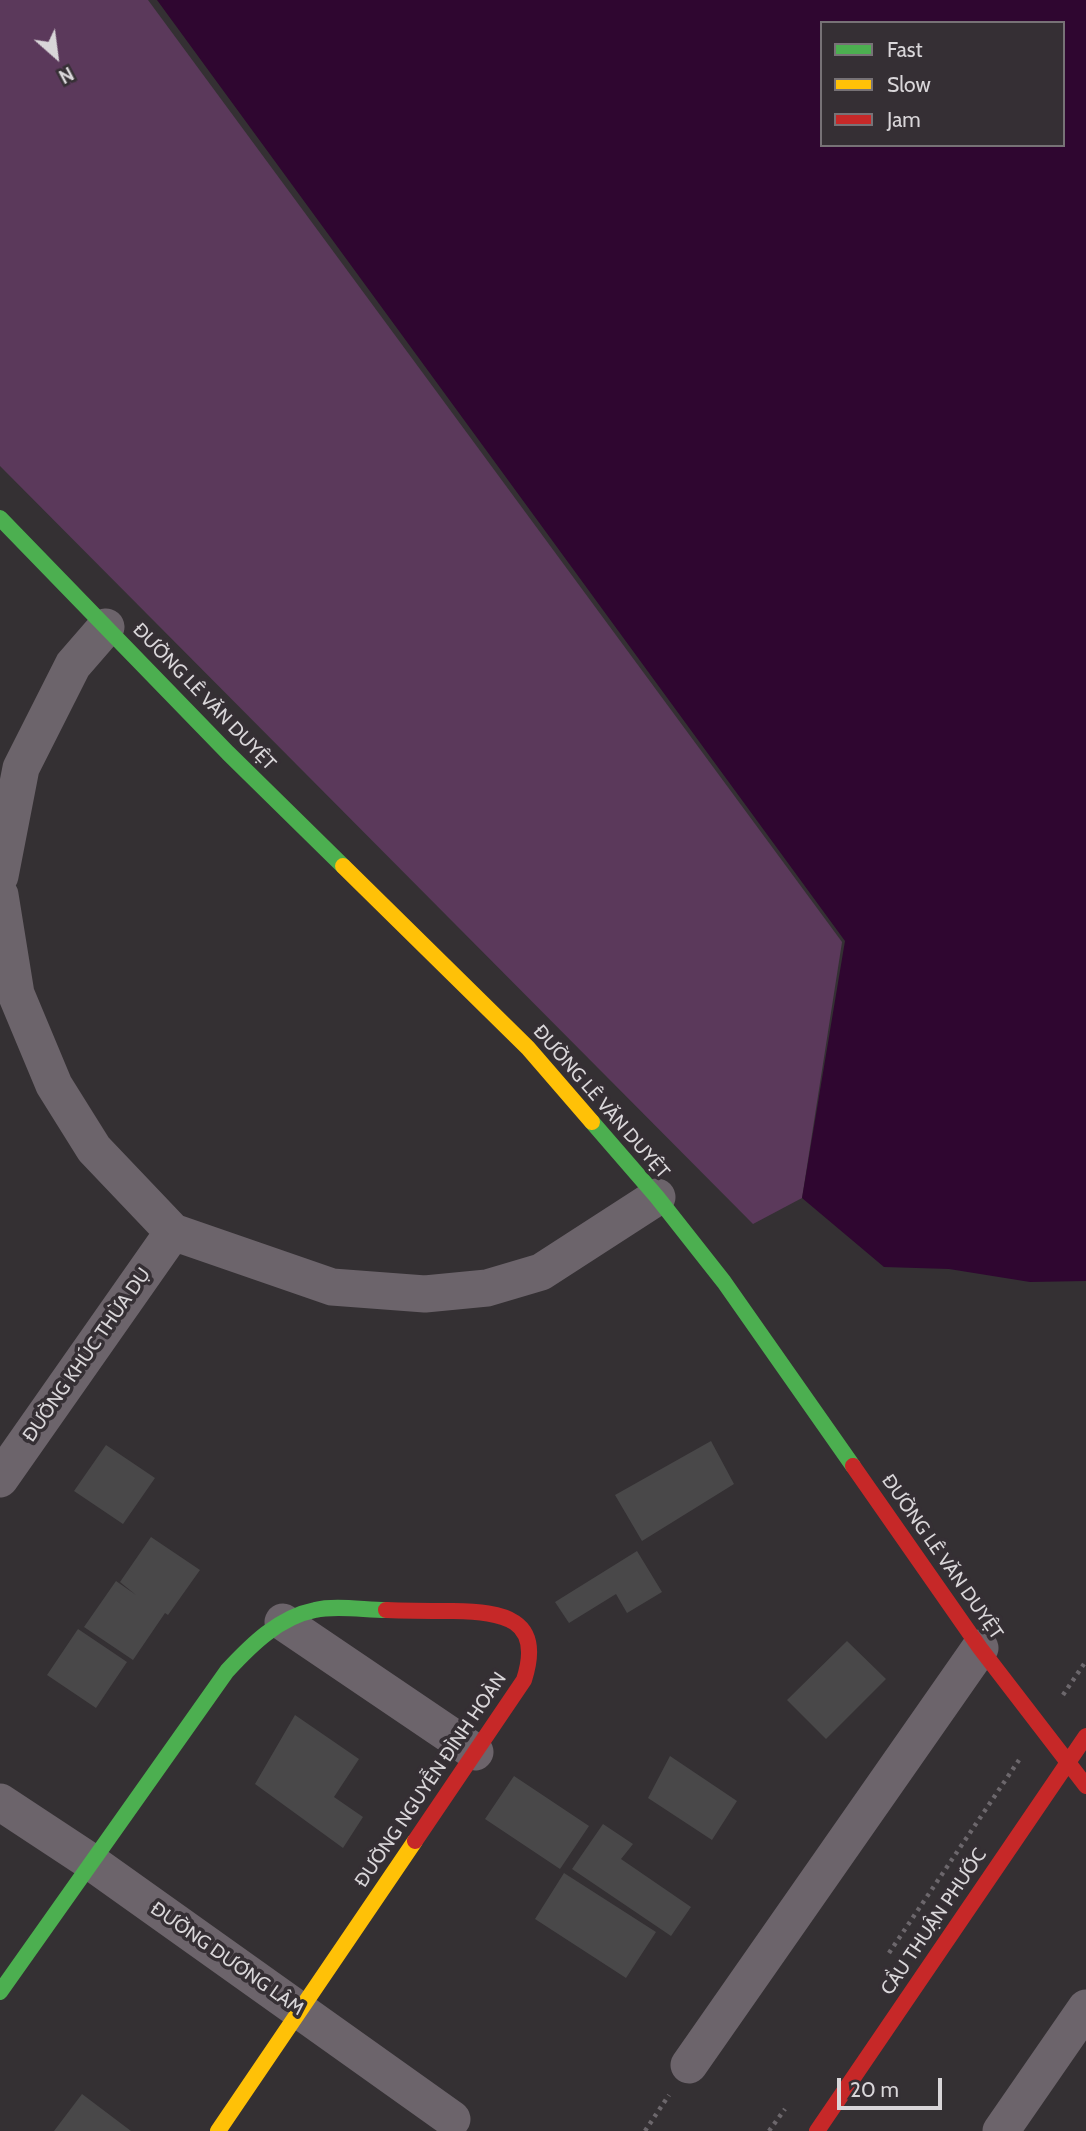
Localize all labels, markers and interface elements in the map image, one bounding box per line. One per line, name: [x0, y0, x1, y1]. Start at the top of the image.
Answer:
north arrow: [21, 21, 91, 91]
legend: [820, 21, 1065, 147]
text: Fast: [887, 37, 923, 62]
text: N: [55, 62, 77, 88]
text: Slow: [887, 72, 931, 97]
text: Jam: [887, 107, 921, 132]
street label: ĐƯỜNG LÊ VĂN DUYỆT: [128, 619, 280, 775]
street label: ĐƯỜNG LÊ VĂN DUYỆT: [528, 1021, 674, 1183]
street label: ĐƯỜNG KHÚC THỪA DỤ: [18, 1264, 156, 1446]
street label: ĐƯỜNG LÊ VĂN DUYỆT: [876, 1470, 1008, 1644]
street label: ĐƯỜNG NGUYỄN ĐÌNH HOÀN: [350, 1668, 512, 1892]
street label: CẦU THUẬN PHƯỚC: [876, 1844, 992, 2000]
street label: ĐƯỜNG DƯƠNG LÂM: [146, 1897, 308, 2021]
scale bar: [841, 2064, 946, 2108]
text: 20 m: [850, 2077, 899, 2102]

